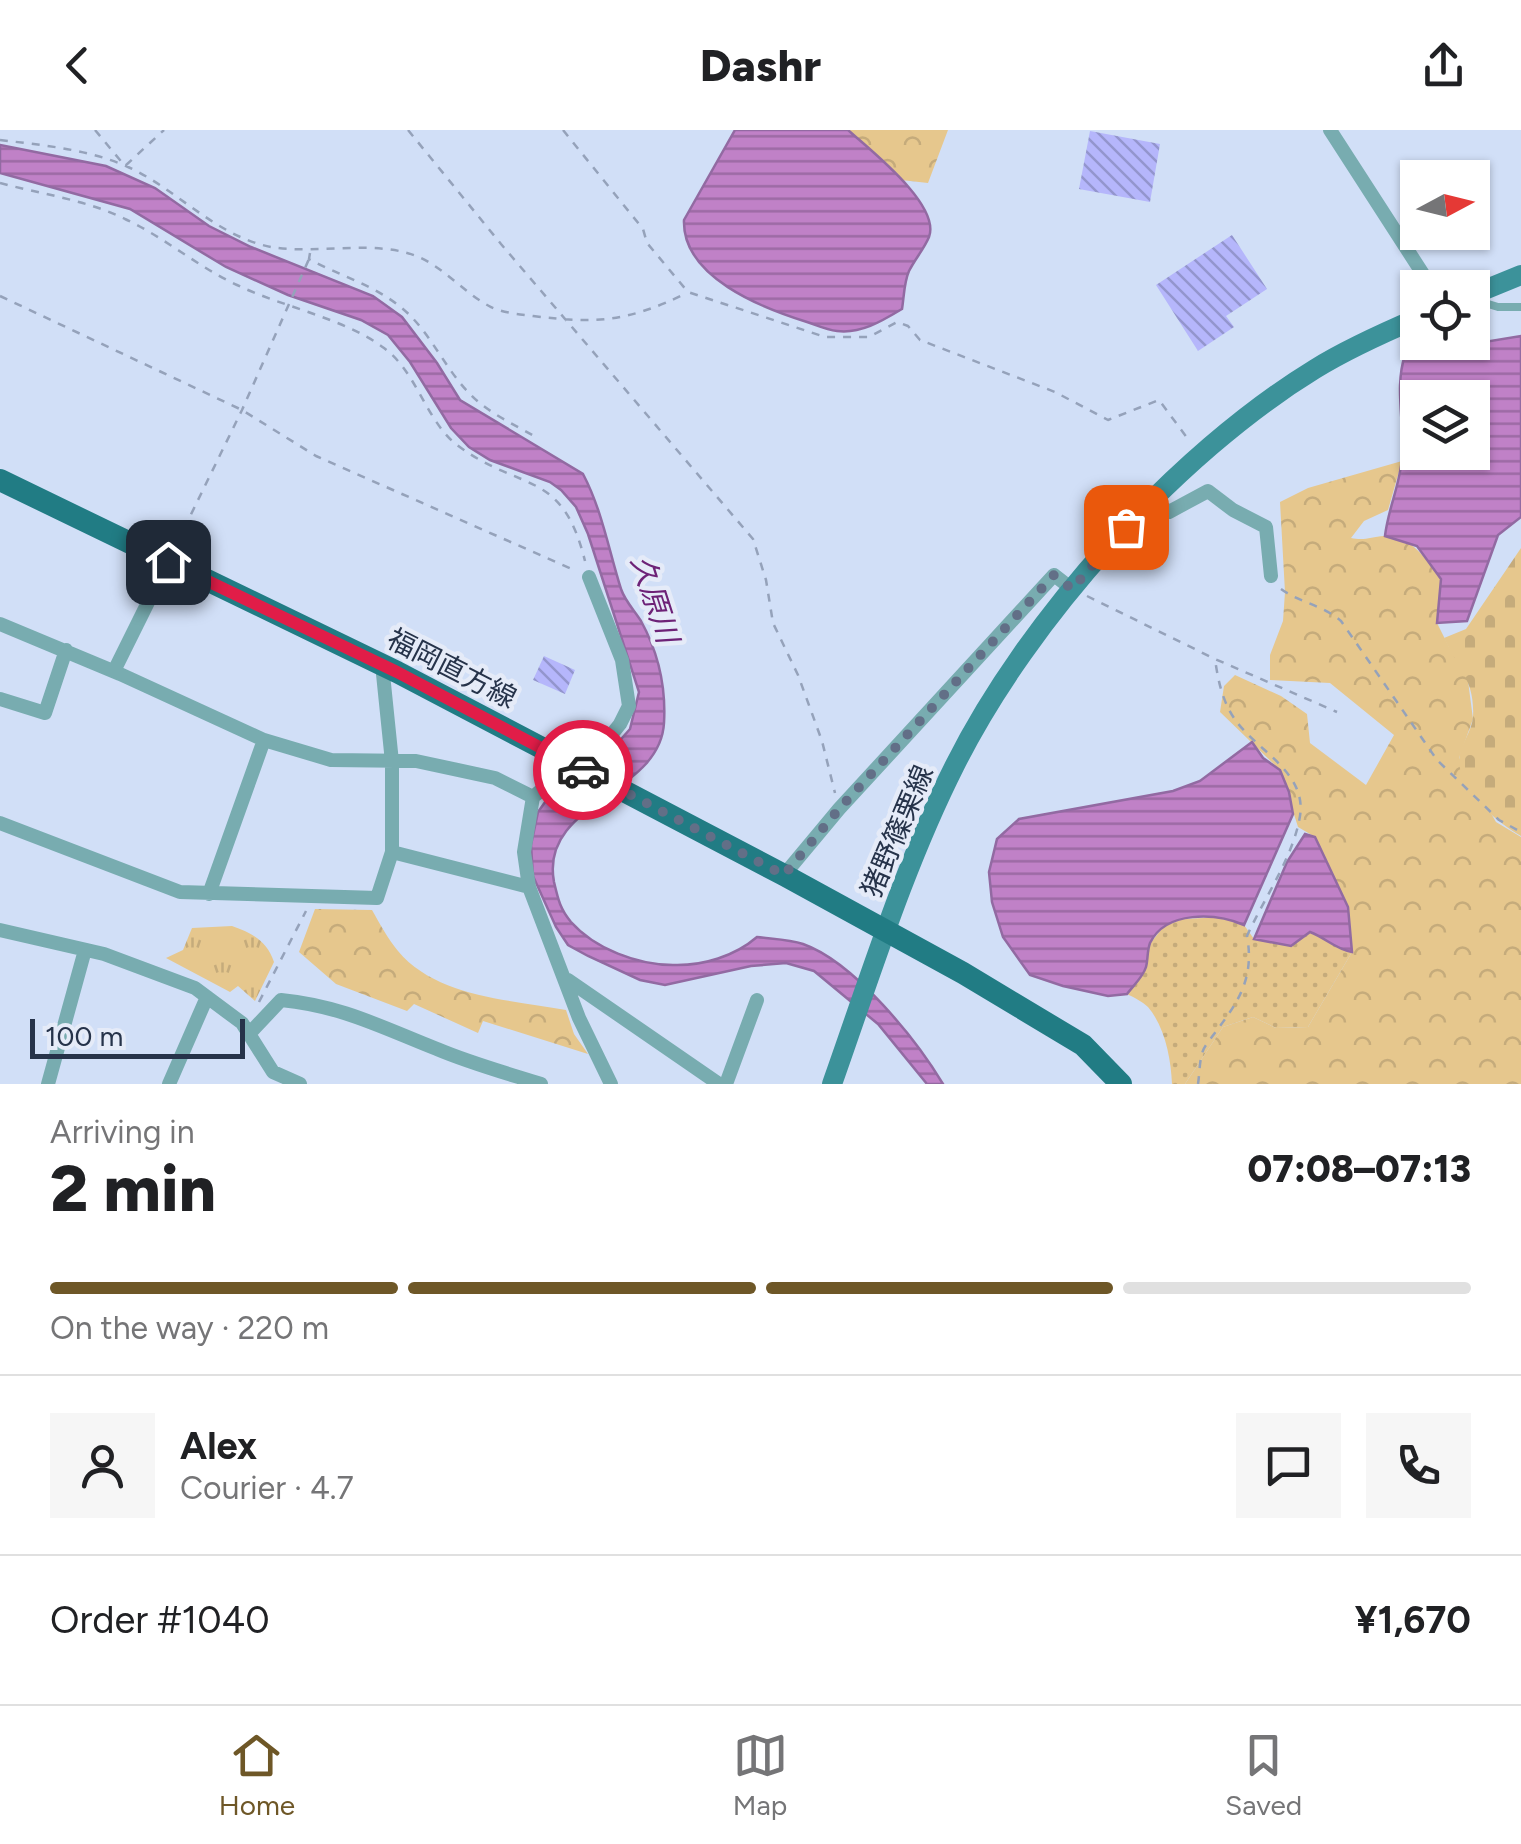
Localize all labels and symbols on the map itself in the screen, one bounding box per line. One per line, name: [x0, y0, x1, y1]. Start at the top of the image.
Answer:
north arrow: [1400, 160, 1490, 250]
pin: [1084, 485, 1169, 570]
pin: [126, 520, 211, 605]
water label: 久原川: [623, 550, 687, 650]
street label: 福岡直方線: [382, 621, 522, 715]
courier: [533, 720, 633, 820]
street label: 猪野篠栗線: [854, 760, 940, 902]
scale bar: [30, 1014, 245, 1058]

